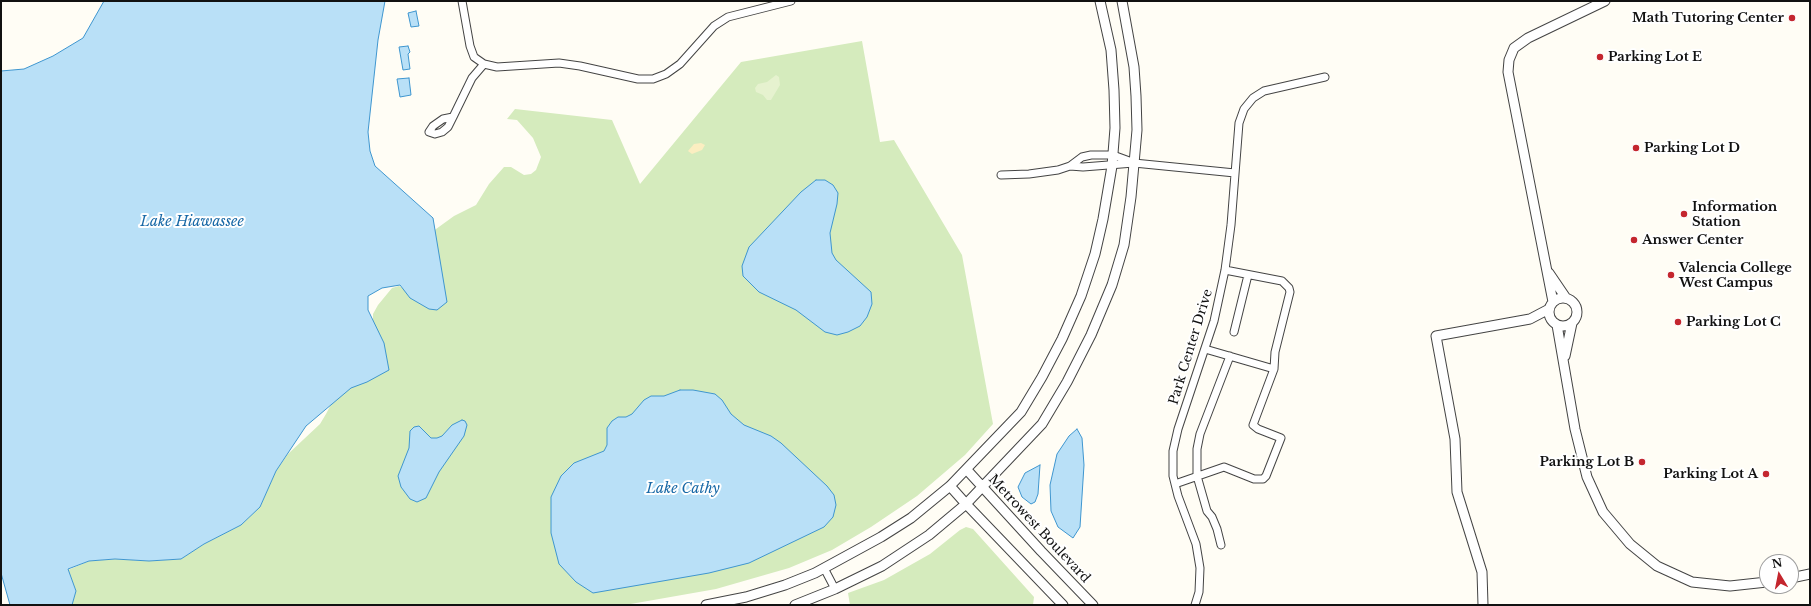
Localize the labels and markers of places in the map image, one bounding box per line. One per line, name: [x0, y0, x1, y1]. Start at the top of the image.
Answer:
place label: Math Tutoring Center: [1632, 10, 1784, 26]
marker: Math Tutoring Center: [1787, 13, 1797, 23]
place label: Parking Lot E: [1608, 49, 1702, 65]
marker: Parking Lot E: [1595, 52, 1605, 62]
place label: Parking Lot D: [1644, 140, 1740, 156]
marker: Parking Lot D: [1631, 143, 1641, 153]
place label: Information Station: [1692, 199, 1777, 230]
marker: Information Station: [1679, 209, 1689, 219]
place label: Answer Center: [1642, 232, 1744, 248]
marker: Answer Center: [1629, 235, 1639, 245]
place label: Valencia College West Campus: [1679, 260, 1792, 291]
marker: Valencia College West Campus: [1666, 270, 1676, 280]
place label: Parking Lot C: [1686, 314, 1781, 330]
marker: Parking Lot C: [1673, 317, 1683, 327]
place label: Parking Lot B: [1540, 454, 1634, 470]
marker: Parking Lot B: [1637, 457, 1647, 467]
place label: Parking Lot A: [1663, 466, 1758, 482]
marker: Parking Lot A: [1761, 469, 1771, 479]

